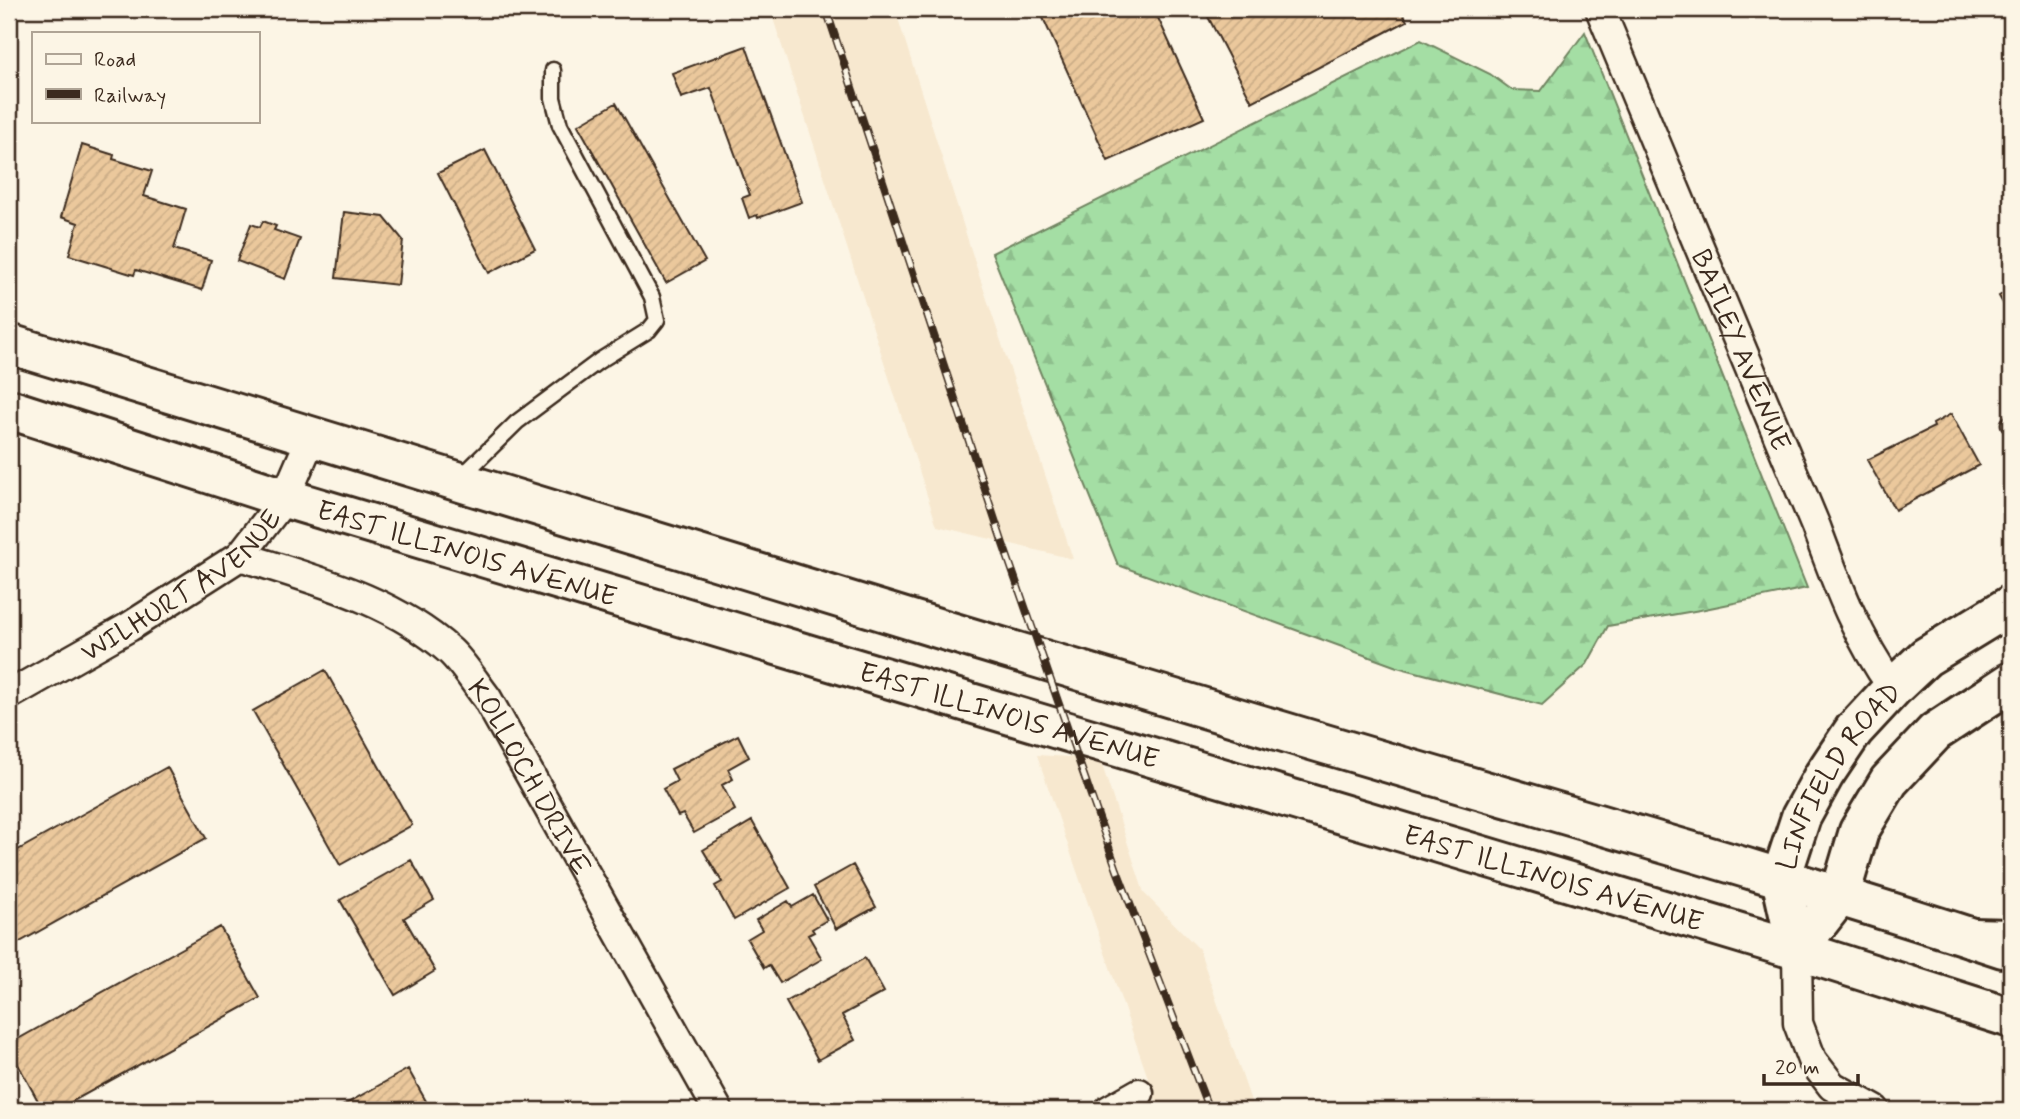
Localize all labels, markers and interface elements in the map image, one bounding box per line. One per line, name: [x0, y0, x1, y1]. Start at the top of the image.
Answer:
legend: [32, 32, 259, 122]
text: Road: [94, 46, 136, 74]
text: Railway: [94, 82, 166, 110]
street label: BAILEY AVENUE: [1681, 244, 1798, 457]
street label: EAST ILLINOIS AVENUE: [312, 493, 621, 617]
street label: WILHURT AVENUE: [75, 502, 291, 672]
street label: EAST ILLINOIS AVENUE: [854, 655, 1163, 779]
street label: KOLLOCH DRIVE: [458, 672, 599, 883]
street label: LINFIELD ROAD: [1769, 675, 1911, 875]
street label: EAST ILLINOIS AVENUE: [1399, 817, 1707, 942]
scale bar: [1764, 1042, 1859, 1086]
text: 20 m: [1775, 1054, 1820, 1082]

